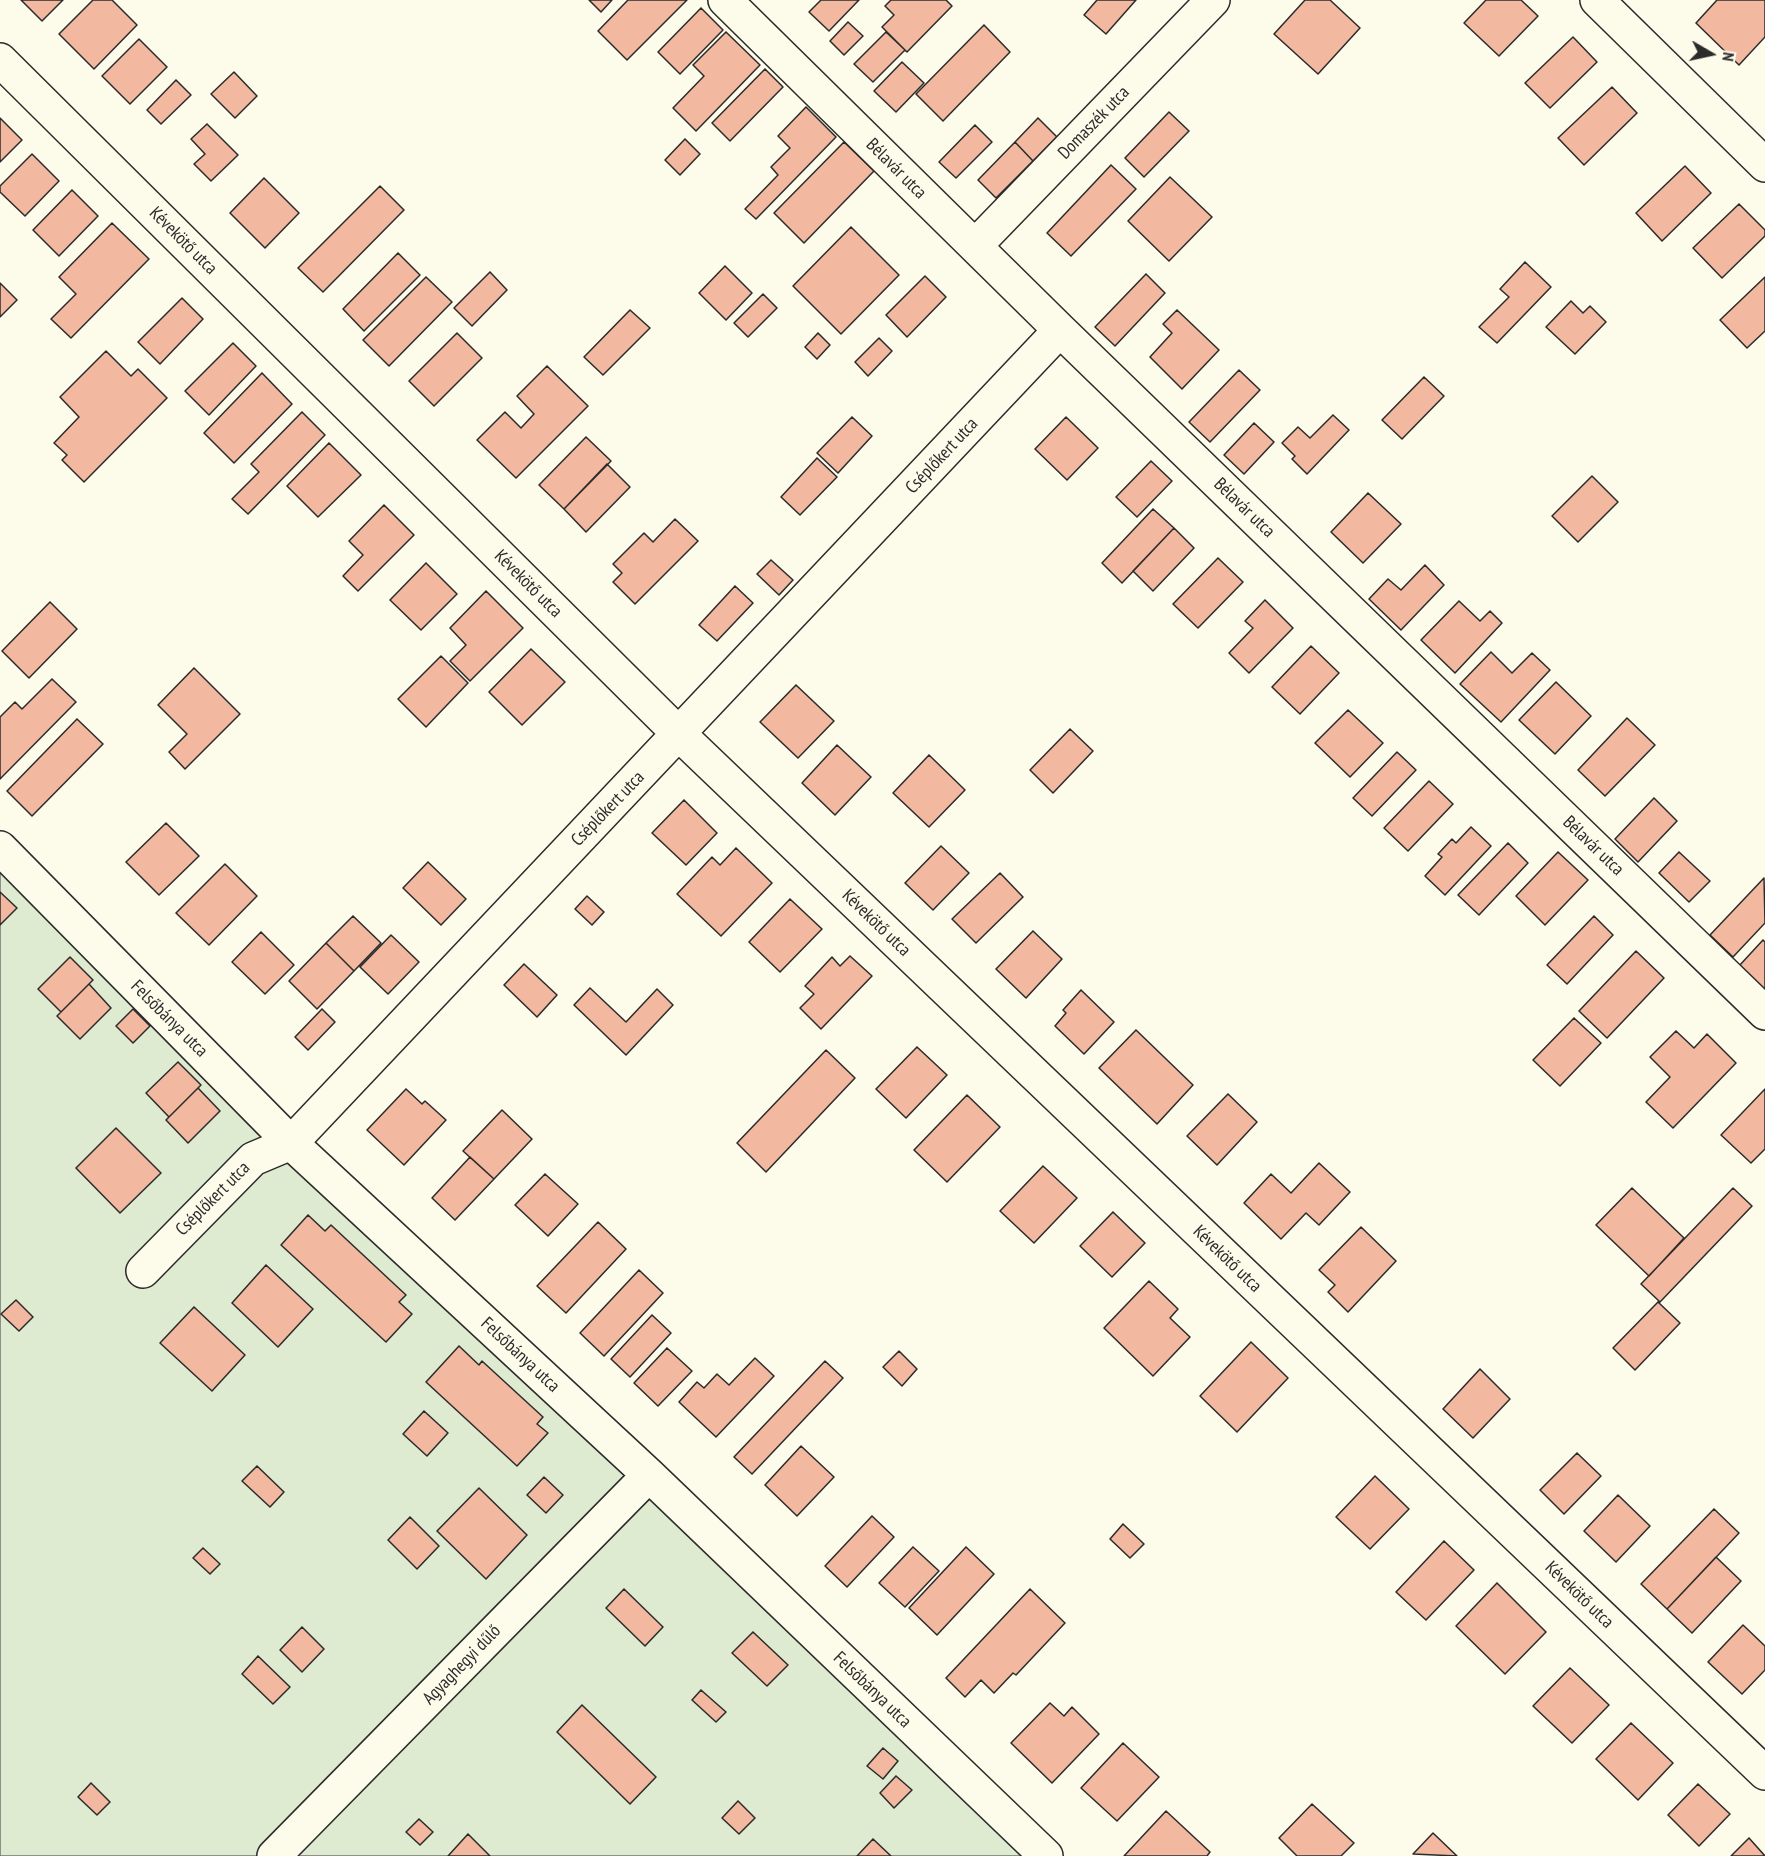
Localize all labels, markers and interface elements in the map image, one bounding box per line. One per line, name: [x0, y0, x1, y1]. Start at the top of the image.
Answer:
north arrow: [1681, 24, 1741, 84]
text: N: [1718, 51, 1739, 63]
street label: Domaszék utca: [1054, 82, 1134, 164]
street label: Bélavár utca: [861, 134, 931, 204]
street label: Kévekötő utca: [145, 203, 221, 279]
street label: Cséplőkert utca: [901, 414, 983, 498]
street label: Bélavár utca: [1209, 474, 1279, 542]
street label: Kévekötő utca: [490, 546, 566, 622]
street label: Cséplőkert utca: [567, 767, 649, 851]
street label: Bélavár utca: [1558, 812, 1628, 880]
street label: Kévekötő utca: [837, 885, 915, 961]
street label: Felsőbánya utca: [126, 976, 212, 1062]
street label: Cséplőkert utca: [171, 1157, 255, 1241]
street label: Kévekötő utca: [1188, 1221, 1266, 1297]
street label: Felsőbánya utca: [476, 1313, 564, 1397]
street label: Kévekötő utca: [1540, 1557, 1618, 1633]
street label: Agyaghegyi dűlő: [418, 1620, 506, 1710]
street label: Felsőbánya utca: [829, 1648, 915, 1732]

